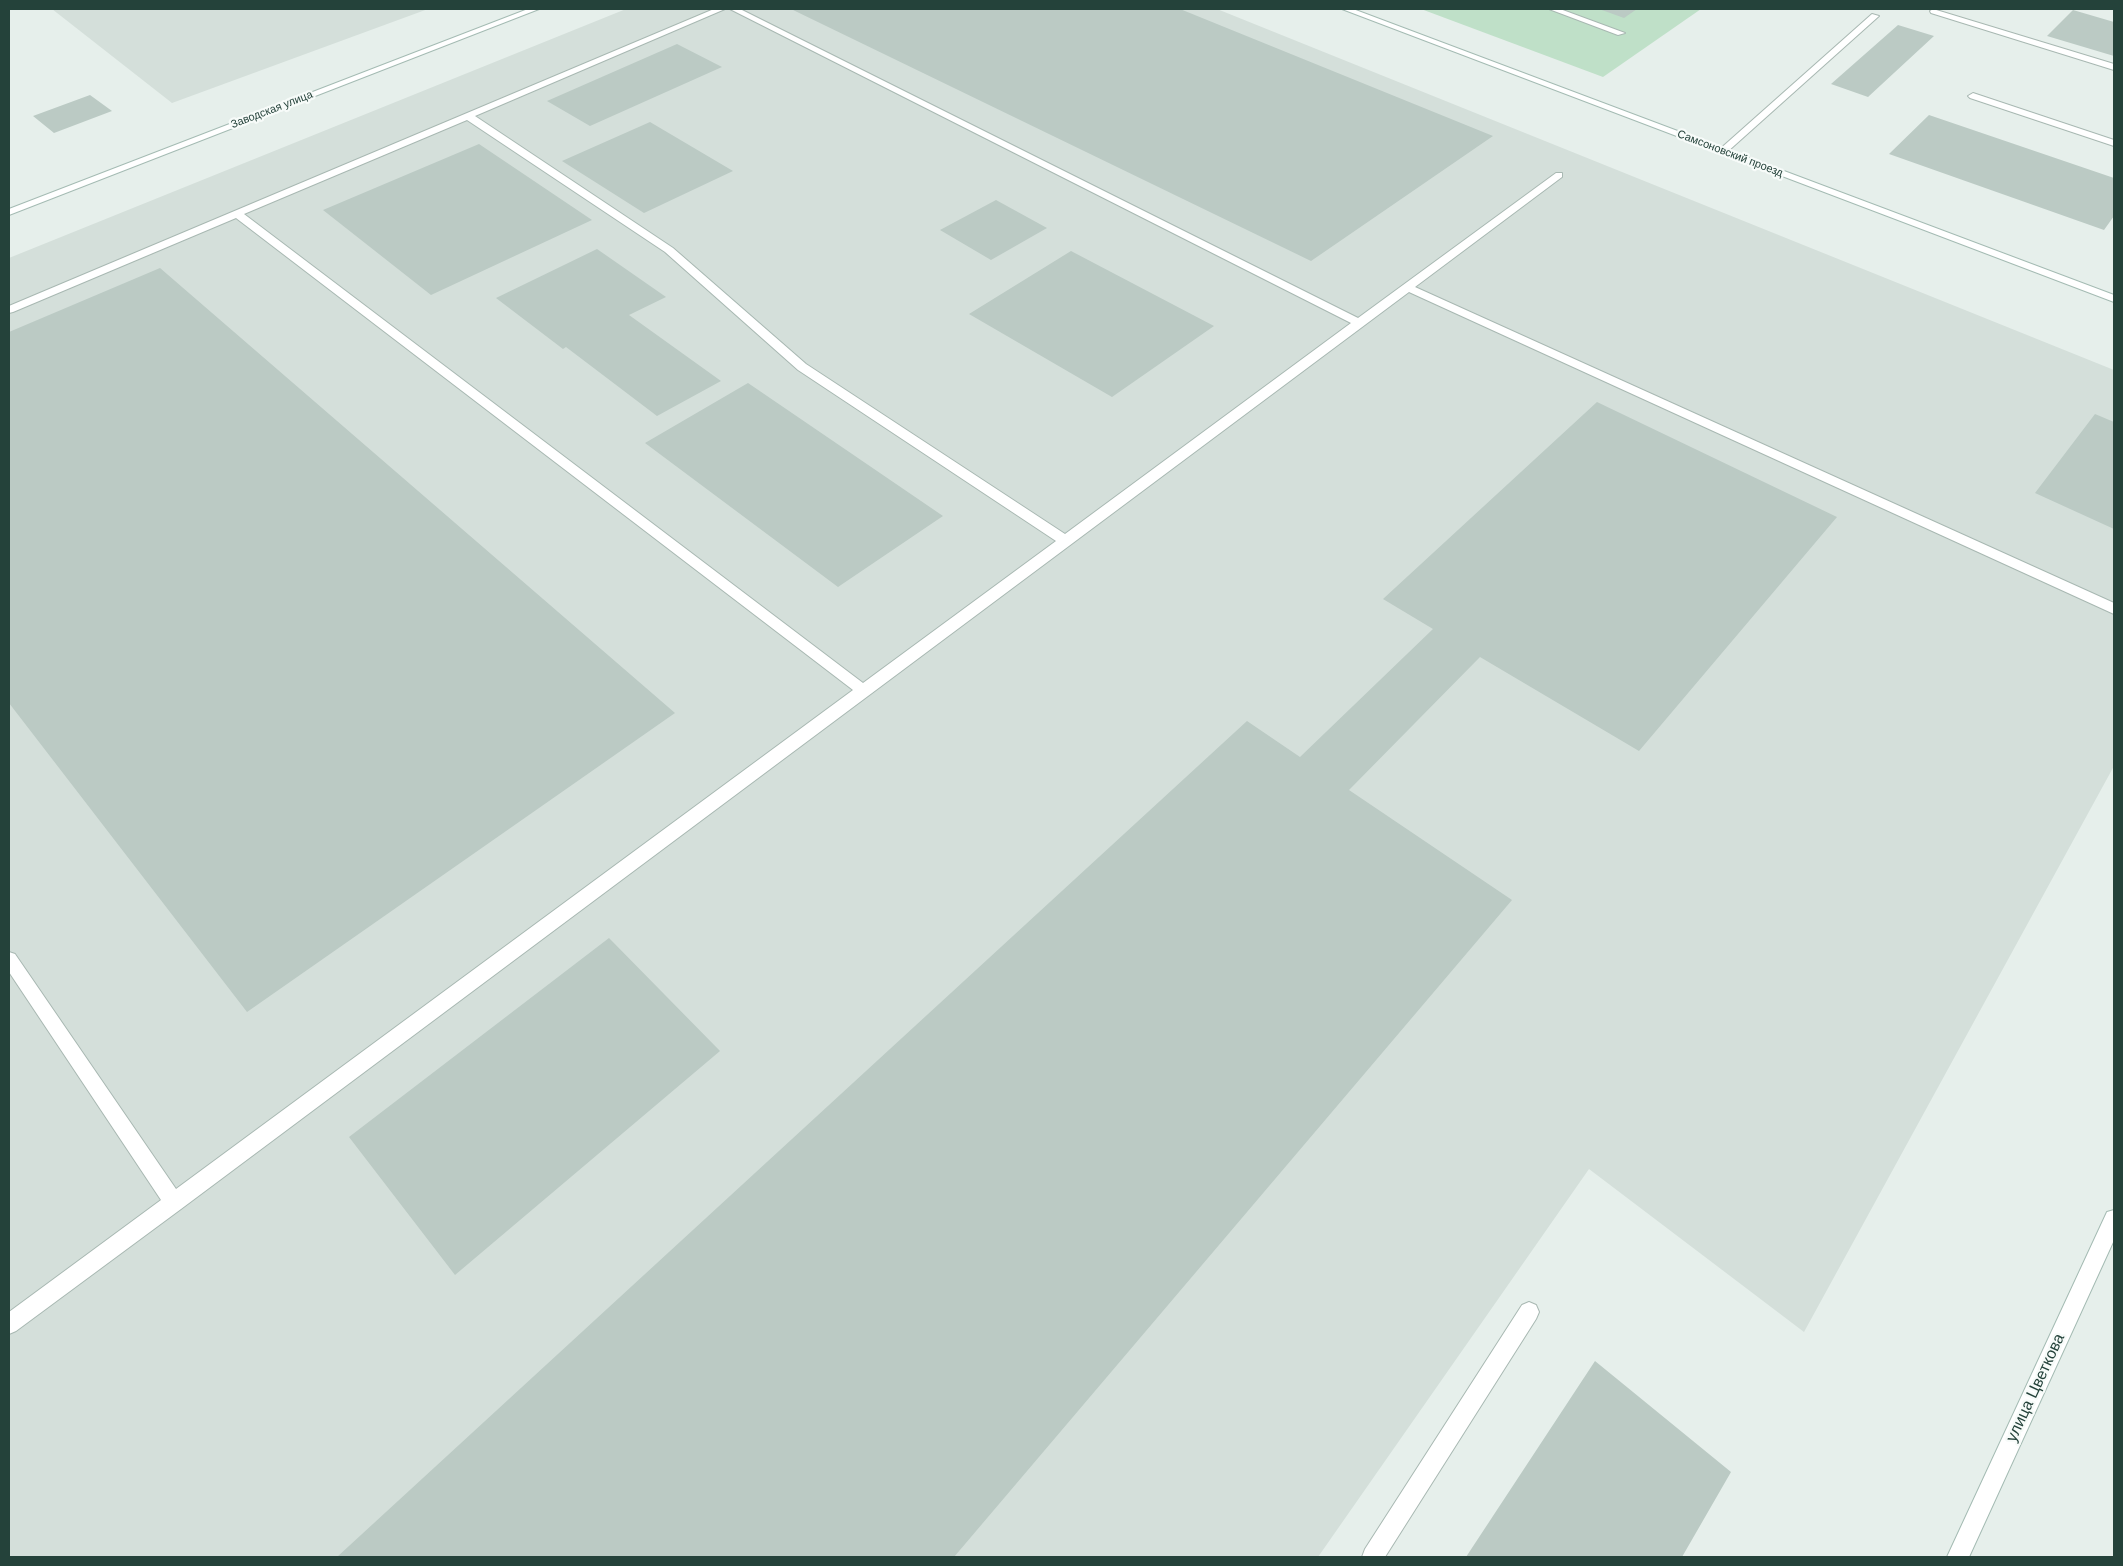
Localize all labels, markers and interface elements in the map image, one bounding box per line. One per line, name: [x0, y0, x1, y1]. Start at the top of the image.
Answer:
street label: Заводская улица: [229, 88, 315, 132]
street label: Самсоновский проезд: [1675, 128, 1785, 180]
street label: улица Цветкова: [2002, 1331, 2070, 1445]

